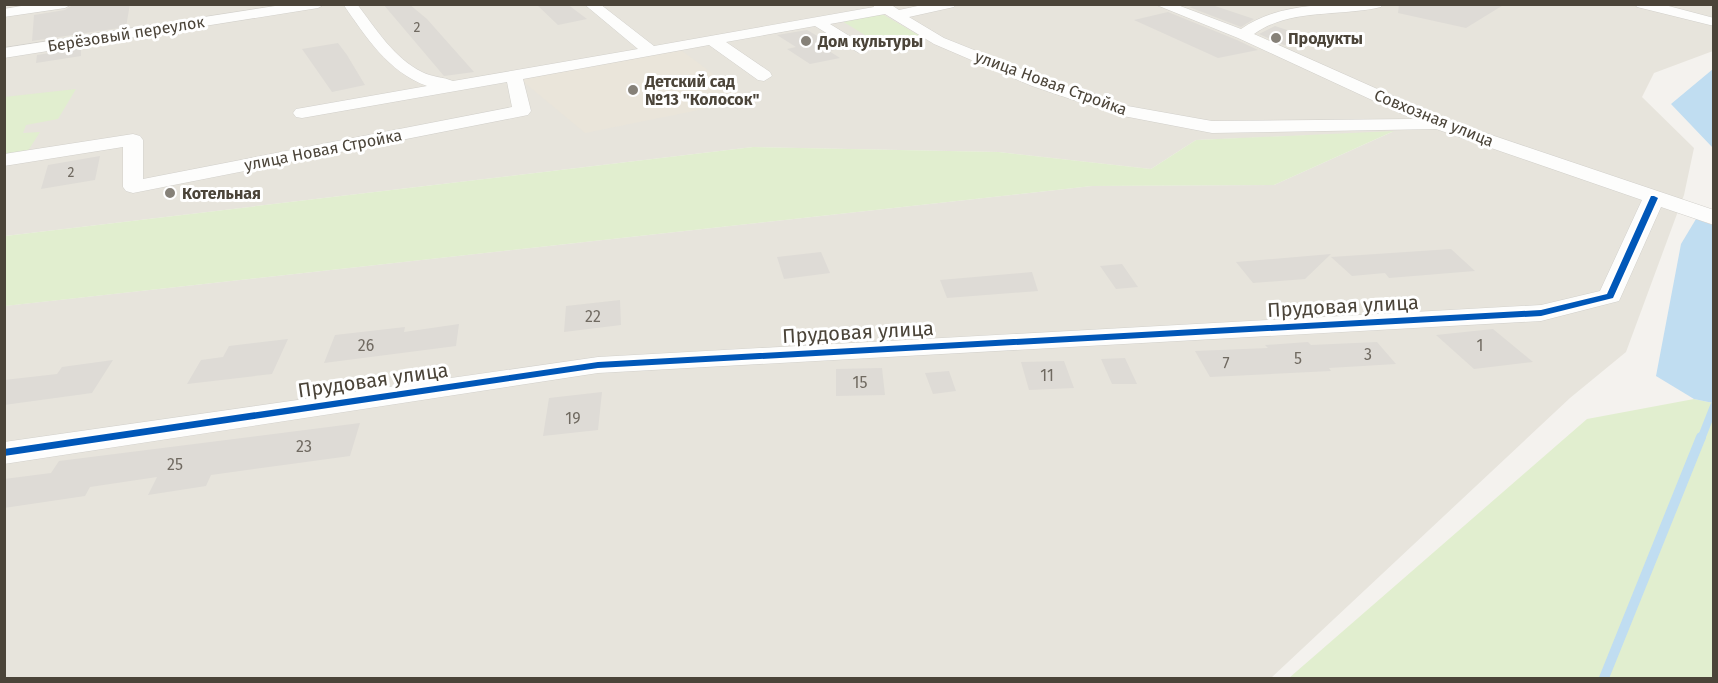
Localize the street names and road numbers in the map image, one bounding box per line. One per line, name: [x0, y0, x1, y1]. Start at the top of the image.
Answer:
street label: Берёзовый переулок: [46, 12, 206, 56]
street label: улица Новая Стройка: [972, 47, 1130, 119]
street label: Совхозная улица: [1371, 85, 1497, 151]
street label: улица Новая Стройка: [243, 125, 403, 175]
street label: Прудовая улица: [1267, 290, 1419, 322]
street label: Прудовая улица: [782, 316, 934, 348]
street label: Прудовая улица: [296, 358, 450, 402]

